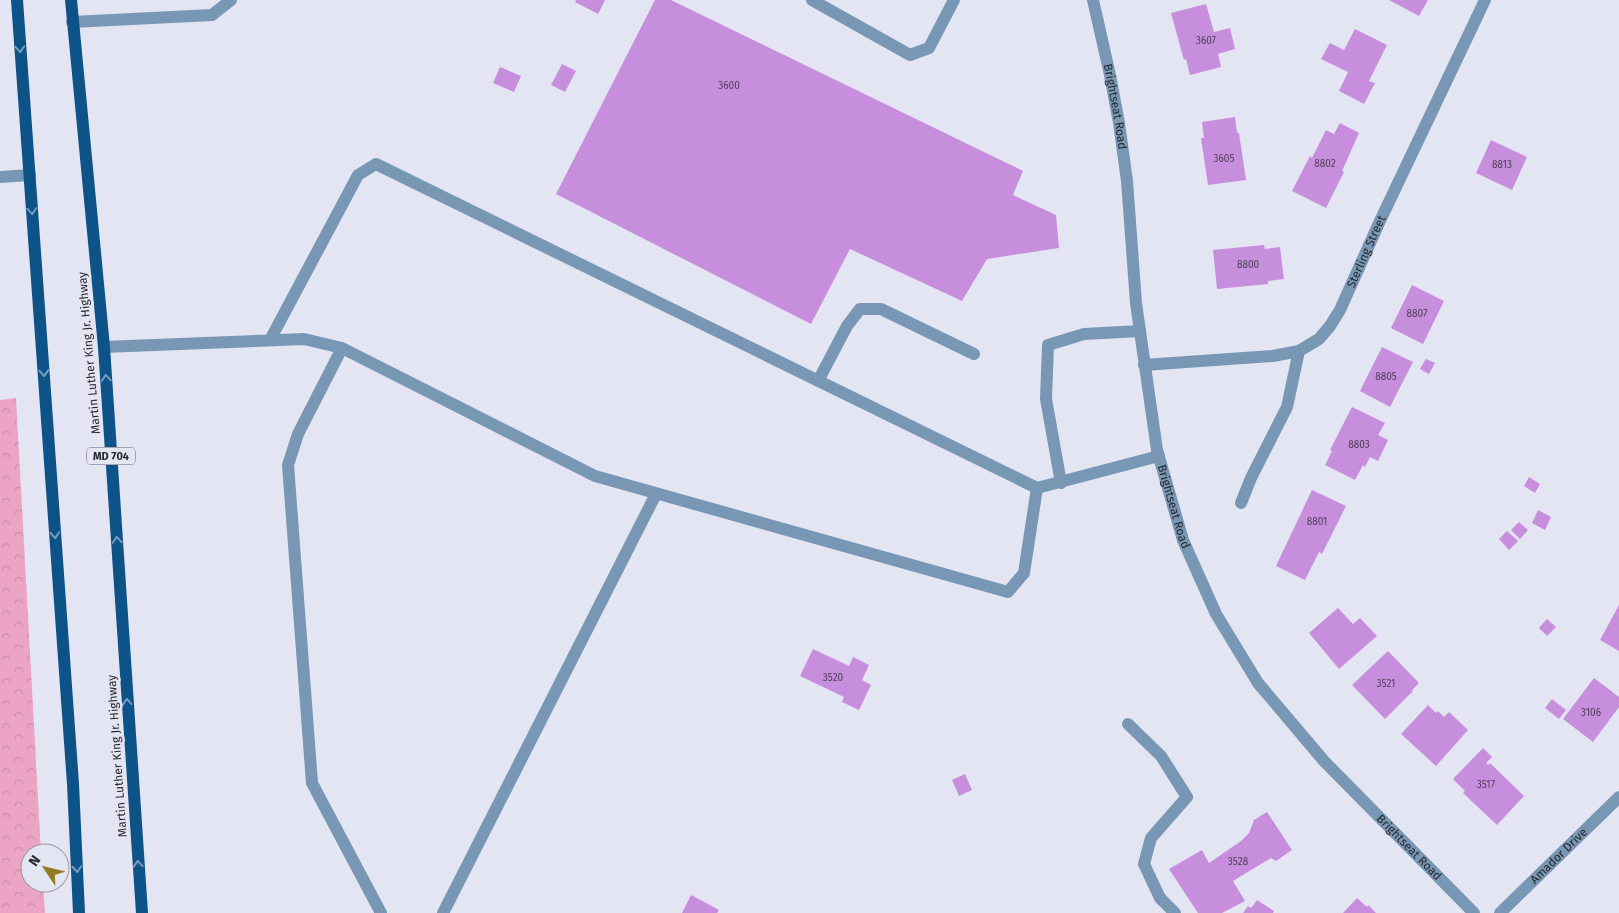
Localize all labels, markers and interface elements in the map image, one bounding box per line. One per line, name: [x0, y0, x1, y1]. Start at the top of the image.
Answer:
house number: 3607: [1196, 35, 1217, 47]
one-way arrow: [15, 45, 26, 53]
street label: Brightseat Road: [1101, 62, 1130, 150]
house number: 3600: [718, 80, 740, 92]
house number: 3605: [1214, 153, 1234, 165]
house number: 8802: [1314, 158, 1336, 170]
house number: 8813: [1492, 159, 1512, 171]
one-way arrow: [27, 207, 38, 215]
street label: Sterling Street: [1344, 213, 1389, 290]
house number: 8800: [1237, 259, 1260, 271]
street label: Martin Luther King Jr. Highway: [75, 271, 103, 435]
house number: 8807: [1407, 308, 1428, 320]
one-way arrow: [38, 369, 49, 377]
house number: 8805: [1375, 371, 1397, 383]
one-way arrow: [100, 374, 111, 382]
house number: 8803: [1348, 439, 1370, 451]
road number: MD 704: [87, 448, 135, 464]
street label: Brightseat Road: [1155, 463, 1193, 551]
house number: 8801: [1307, 516, 1327, 528]
one-way arrow: [50, 531, 61, 539]
one-way arrow: [111, 536, 122, 544]
house number: 3520: [823, 672, 844, 684]
street label: Martin Luther King Jr. Highway: [104, 674, 130, 838]
house number: 3521: [1377, 678, 1395, 690]
one-way arrow: [122, 698, 133, 706]
house number: 3106: [1581, 707, 1601, 719]
house number: 3517: [1477, 779, 1496, 791]
street label: Brightseat Road: [1374, 811, 1445, 883]
street label: Amador Drive: [1527, 825, 1590, 887]
north arrow: [20, 843, 70, 893]
text: N: [25, 852, 44, 870]
house number: 3528: [1228, 856, 1249, 868]
one-way arrow: [133, 860, 144, 868]
one-way arrow: [71, 865, 82, 873]

